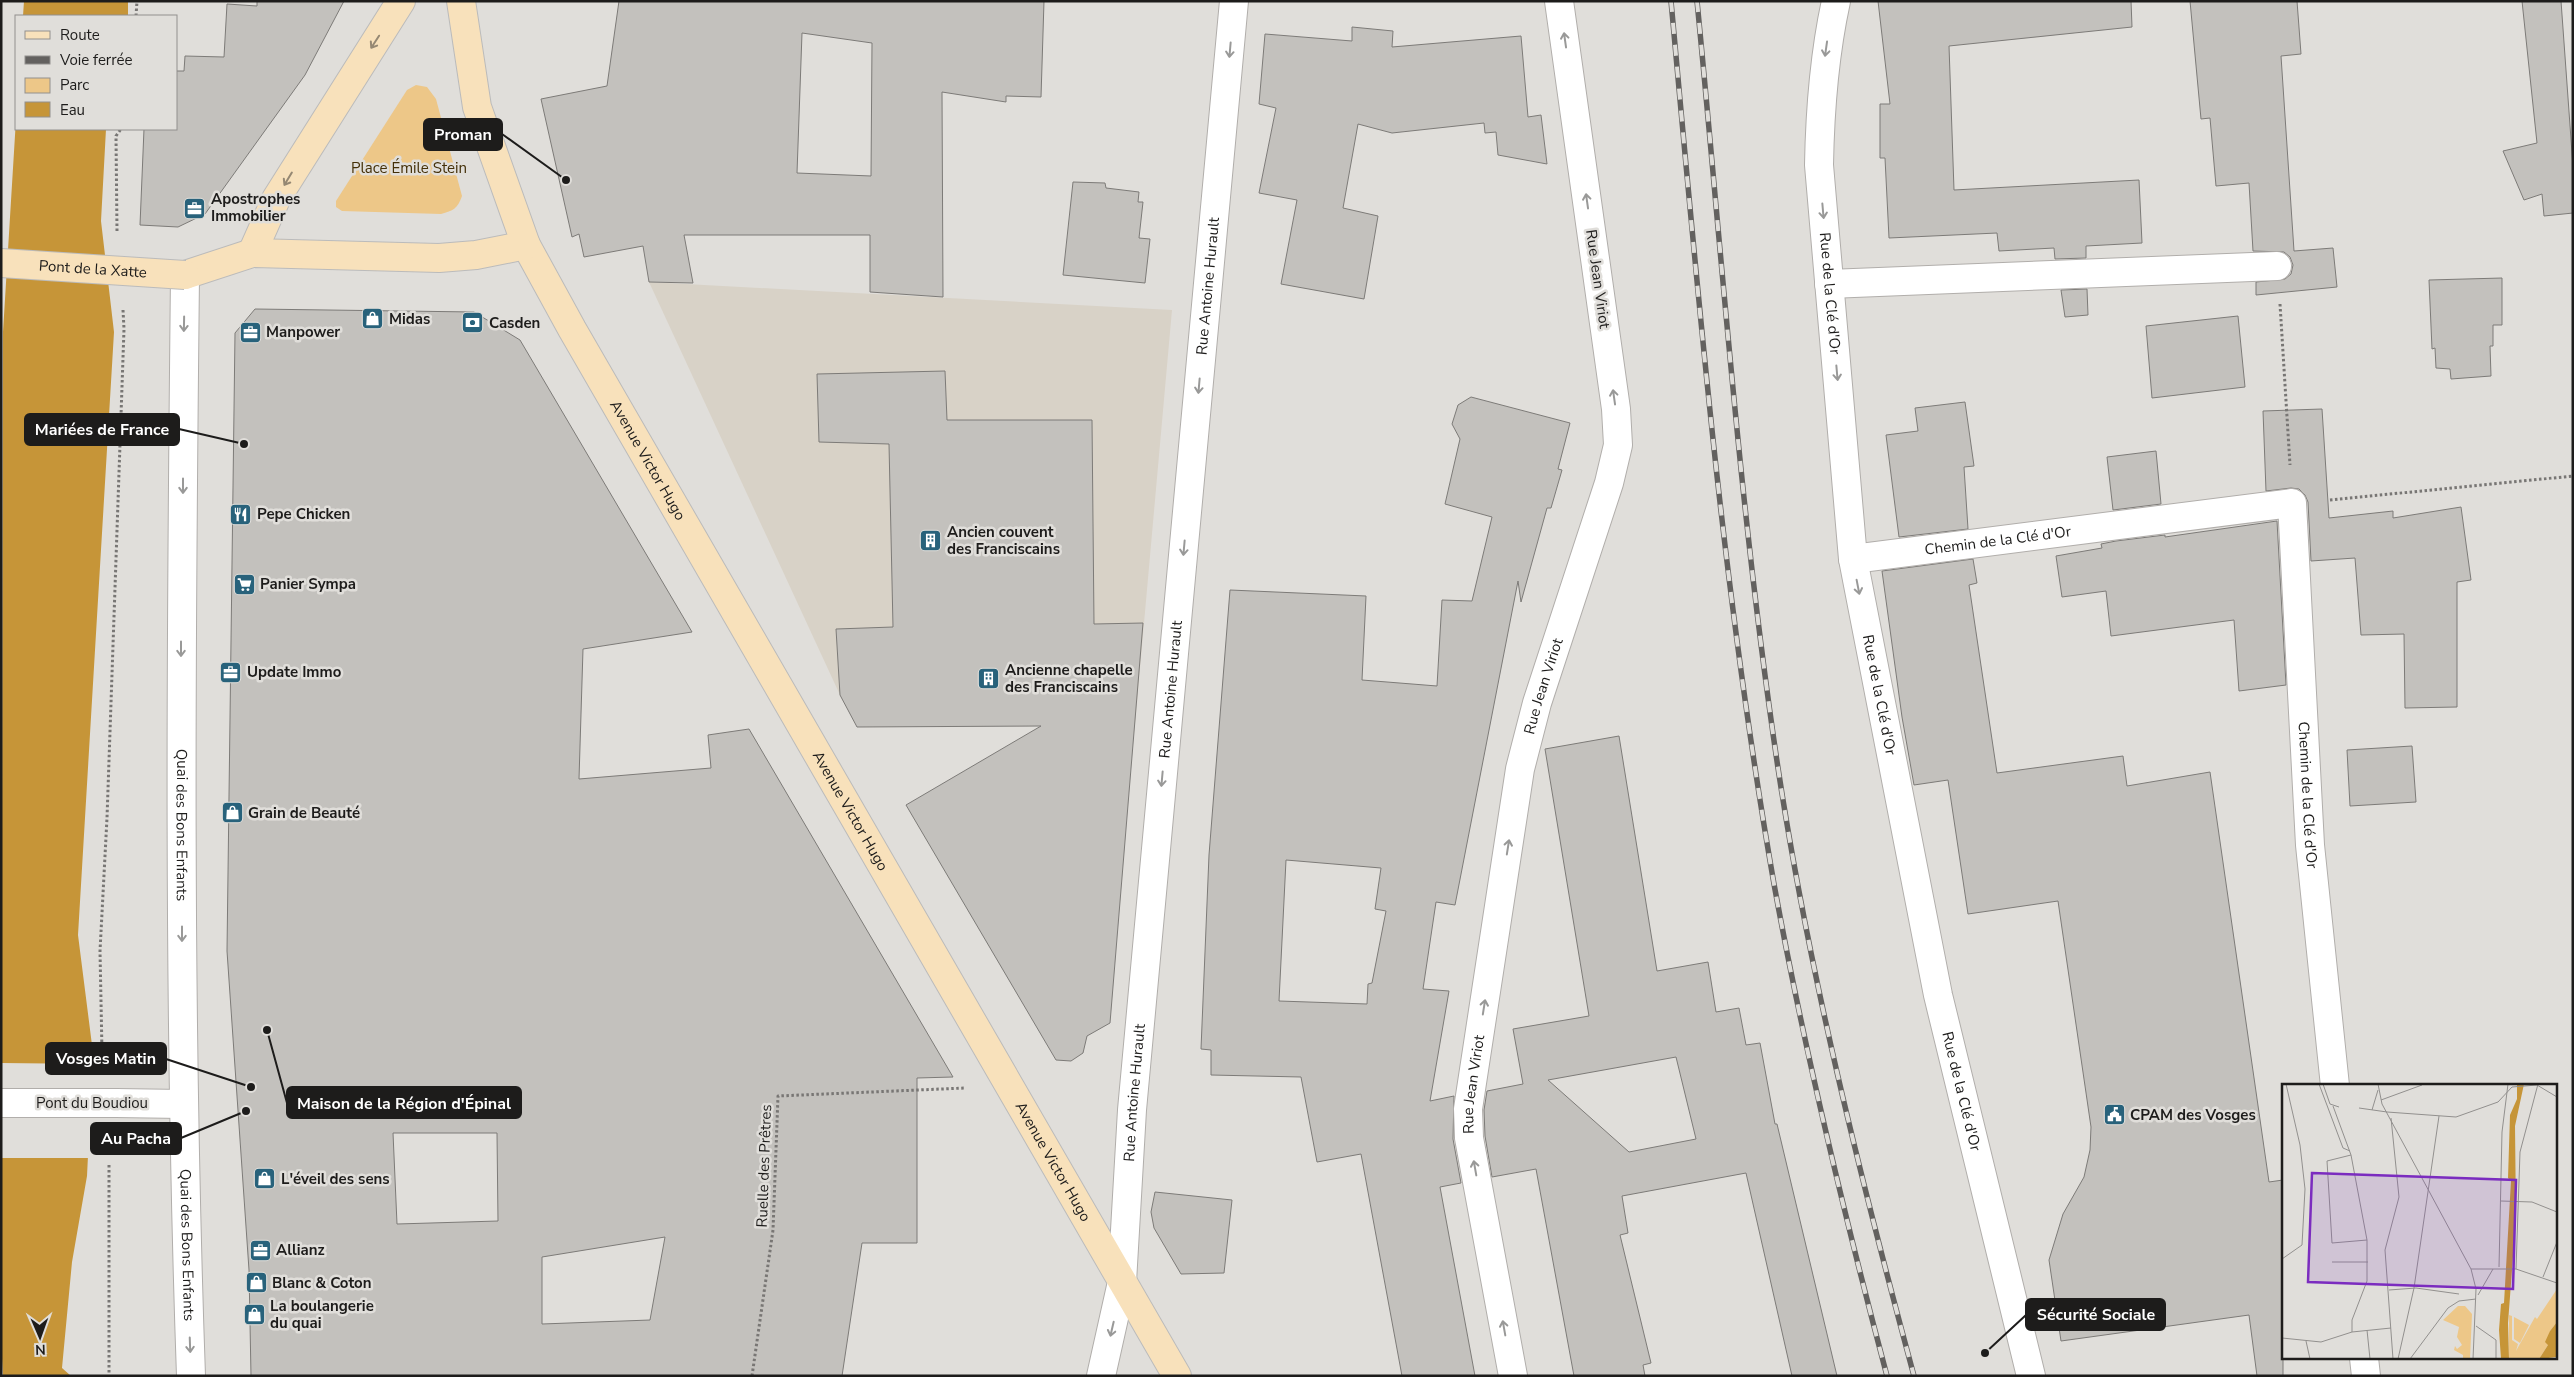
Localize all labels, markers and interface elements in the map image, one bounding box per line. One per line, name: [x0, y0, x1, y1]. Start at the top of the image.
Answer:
legend: [15, 15, 178, 130]
text: Route: [60, 25, 100, 45]
one-way arrow: [1560, 33, 1570, 49]
one-way arrow: [370, 35, 380, 49]
one-way arrow: [1821, 41, 1831, 57]
one-way arrow: [1225, 42, 1234, 58]
text: Voie ferrée: [59, 50, 132, 70]
text: Parc: [60, 75, 89, 95]
text: Eau: [60, 100, 85, 120]
callout: Proman: [424, 119, 502, 150]
text: Proman: [434, 124, 492, 146]
park label: Place Émile Stein: [351, 158, 467, 178]
one-way arrow: [282, 172, 292, 186]
place label: Apostrophes Immobilier: [211, 189, 300, 226]
one-way arrow: [1582, 194, 1592, 210]
office icon: Apostrophes Immobilier: [183, 196, 207, 220]
one-way arrow: [1818, 203, 1828, 219]
street label: Rue Antoine Hurault: [1191, 216, 1224, 356]
street label: Rue Jean Viriot: [1581, 228, 1615, 330]
street label: Rue de la Clé d'Or: [1815, 232, 1845, 356]
street label: Pont de la Xatte: [38, 255, 147, 282]
shop icon: Midas: [361, 307, 385, 331]
place label: Midas: [389, 309, 430, 329]
bank icon: Casden: [461, 311, 485, 335]
place label: Casden: [489, 313, 540, 333]
one-way arrow: [179, 315, 189, 331]
office icon: Manpower: [238, 320, 262, 344]
place label: Manpower: [266, 322, 340, 342]
one-way arrow: [1832, 365, 1841, 381]
one-way arrow: [1194, 378, 1203, 394]
one-way arrow: [1609, 389, 1619, 405]
street label: Avenue Victor Hugo: [605, 397, 690, 524]
callout: Mariées de France: [25, 414, 179, 445]
text: Mariées de France: [35, 419, 169, 441]
one-way arrow: [178, 478, 188, 494]
restaurant icon: Pepe Chicken: [229, 502, 253, 526]
place label: Pepe Chicken: [257, 504, 350, 524]
street label: Chemin de la Clé d'Or: [1923, 521, 2073, 560]
place label: Ancien couvent des Franciscains: [947, 522, 1060, 559]
building icon: Ancien couvent des Franciscains: [919, 529, 943, 553]
one-way arrow: [1179, 539, 1188, 555]
supermarket icon: Panier Sympa: [232, 572, 256, 596]
place label: Panier Sympa: [260, 574, 356, 594]
one-way arrow: [1854, 578, 1863, 594]
street label: Rue Antoine Hurault: [1154, 619, 1187, 759]
street label: Rue de la Clé d'Or: [1858, 633, 1901, 757]
street label: Rue Jean Viriot: [1519, 635, 1568, 737]
one-way arrow: [176, 640, 186, 656]
office icon: Update Immo: [219, 660, 243, 684]
place label: Ancienne chapelle des Franciscains: [1005, 660, 1133, 697]
place label: Update Immo: [247, 662, 342, 682]
building icon: Ancienne chapelle des Franciscains: [977, 667, 1001, 691]
street label: Chemin de la Clé d'Or: [2294, 721, 2322, 870]
street label: Avenue Victor Hugo: [808, 747, 893, 875]
street label: Quai des Bons Enfants: [172, 749, 192, 901]
one-way arrow: [1157, 771, 1167, 787]
shop icon: Grain de Beauté: [220, 801, 244, 825]
place label: Grain de Beauté: [248, 803, 360, 823]
one-way arrow: [1504, 839, 1514, 855]
one-way arrow: [177, 925, 187, 941]
one-way arrow: [1479, 1000, 1489, 1016]
street label: Rue Antoine Hurault: [1119, 1022, 1150, 1162]
street label: Rue de la Clé d'Or: [1937, 1029, 1986, 1154]
street label: Rue Jean Viriot: [1458, 1033, 1489, 1134]
callout: Vosges Matin: [46, 1043, 166, 1074]
text: Vosges Matin: [55, 1048, 156, 1070]
inset map: [2282, 1084, 2556, 1360]
callout: Maison de la Région d'Épinal: [287, 1087, 521, 1118]
street label: Pont du Boudiou: [36, 1093, 148, 1113]
text: Maison de la Région d'Épinal: [297, 1093, 511, 1115]
street label: Avenue Victor Hugo: [1011, 1098, 1096, 1225]
public building icon: CPAM des Vosges: [2102, 1103, 2126, 1127]
street label: Ruelle des Prêtres: [752, 1104, 776, 1228]
place label: CPAM des Vosges: [2130, 1105, 2256, 1125]
callout: Au Pacha: [91, 1123, 181, 1154]
text: Au Pacha: [101, 1128, 171, 1150]
one-way arrow: [1469, 1160, 1479, 1176]
shop icon: L'éveil des sens: [253, 1167, 277, 1191]
street label: Quai des Bons Enfants: [175, 1169, 199, 1321]
place label: L'éveil des sens: [281, 1169, 390, 1189]
office icon: Allianz: [248, 1238, 272, 1262]
place label: Allianz: [276, 1240, 325, 1260]
shop icon: Blanc & Coton: [244, 1271, 268, 1295]
place label: Blanc & Coton: [272, 1273, 371, 1293]
place label: La boulangerie du quai: [270, 1296, 374, 1333]
callout: Sécurité Sociale: [2026, 1299, 2165, 1330]
shop icon: La boulangerie du quai: [242, 1303, 266, 1327]
text: Sécurité Sociale: [2037, 1304, 2156, 1326]
north arrow: [15, 1312, 65, 1362]
one-way arrow: [1106, 1320, 1116, 1336]
one-way arrow: [1499, 1320, 1509, 1336]
one-way arrow: [185, 1337, 194, 1353]
text: N: [35, 1340, 46, 1359]

